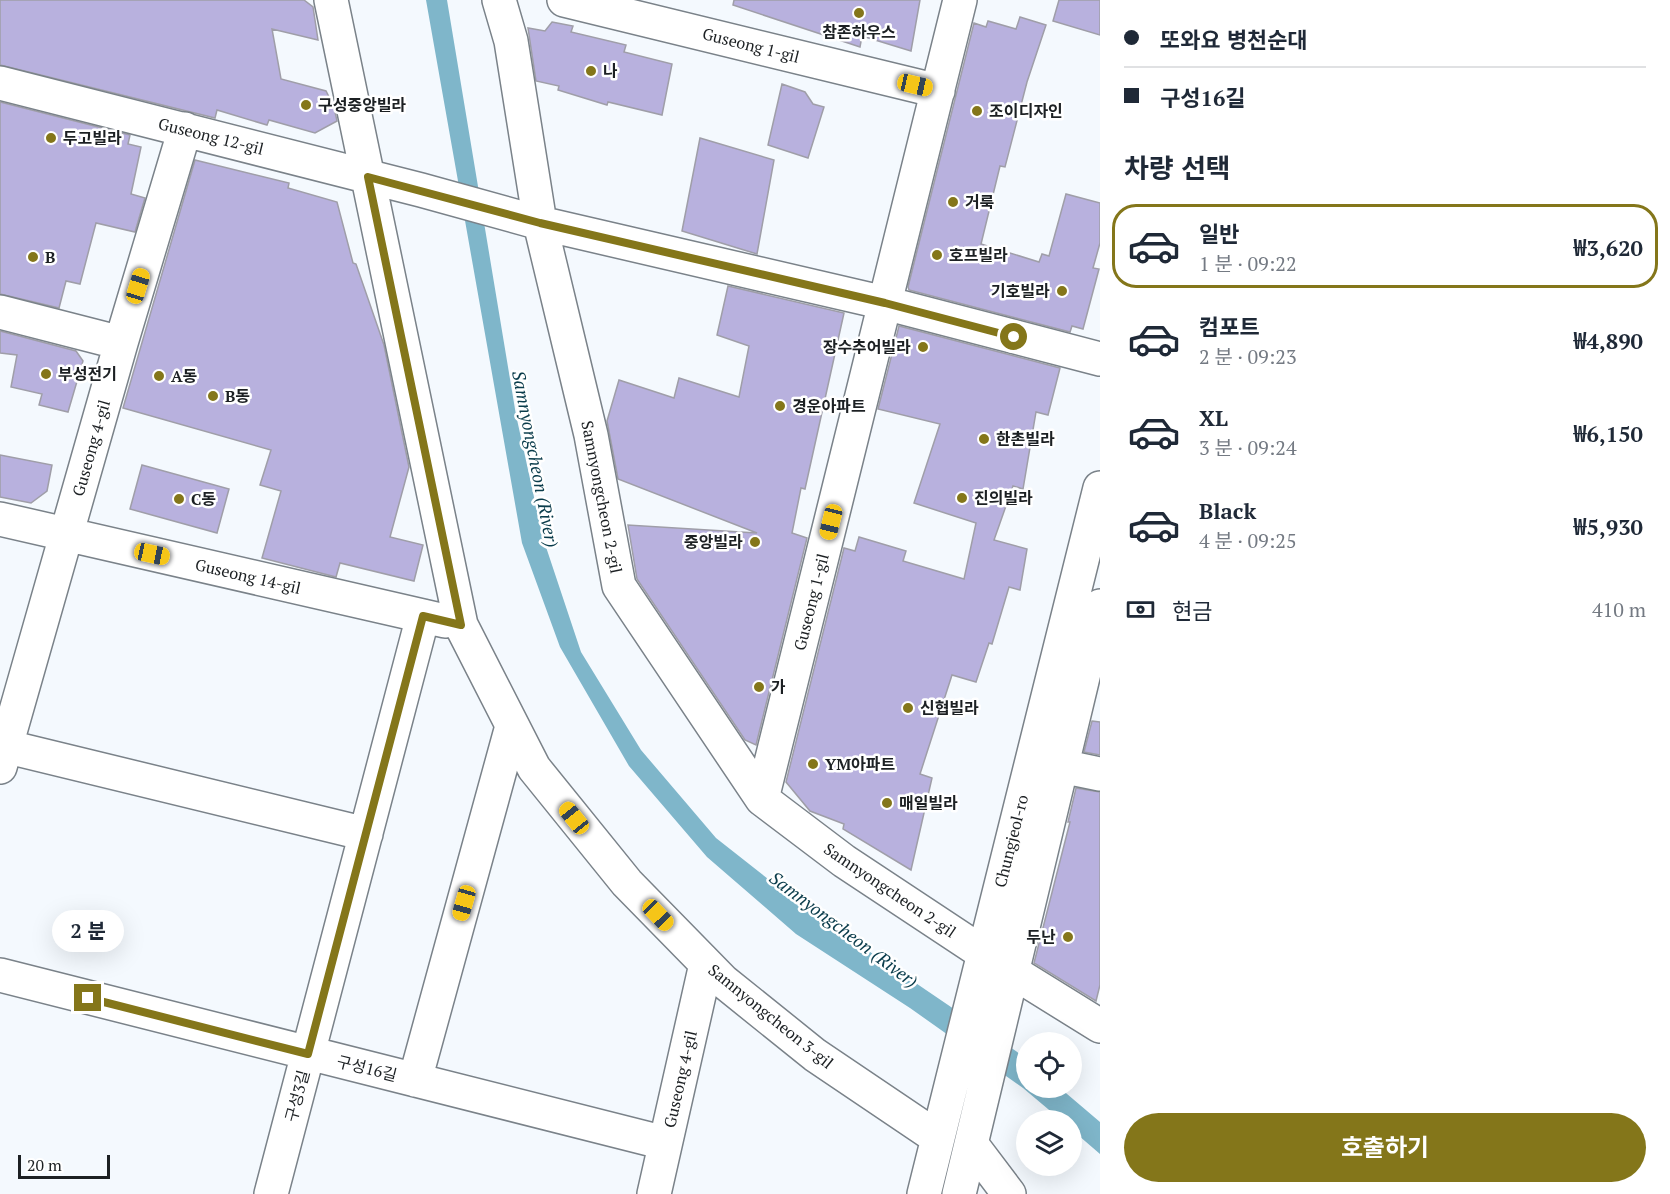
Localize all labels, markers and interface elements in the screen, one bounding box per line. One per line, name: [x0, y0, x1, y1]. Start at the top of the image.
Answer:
marker: 참존하우스: [852, 6, 866, 20]
place label: 참존하우스: [822, 21, 896, 43]
street label: Guseong 1-gil: [700, 22, 802, 68]
text: 또와요 병천순대: [1160, 25, 1308, 54]
place label: 나: [603, 60, 618, 82]
marker: 나: [584, 64, 598, 78]
car: [895, 72, 935, 98]
text: 구성16길: [1160, 83, 1246, 112]
place label: 구성중앙빌라: [318, 94, 407, 116]
marker: 구성중앙빌라: [299, 98, 313, 112]
place label: 조이디자인: [989, 100, 1063, 122]
marker: 조이디자인: [970, 104, 984, 118]
street label: Guseong 12-gil: [156, 112, 266, 160]
place label: 두고빌라: [63, 127, 122, 149]
marker: 두고빌라: [44, 131, 58, 145]
text: 차량 선택: [1124, 150, 1231, 186]
place label: 거룩: [965, 191, 994, 213]
marker: 거룩: [946, 195, 960, 209]
icon: car: [1127, 219, 1181, 273]
text: 일반: [1199, 219, 1239, 248]
text: ₩3,620: [1574, 233, 1643, 262]
place label: 호프빌라: [949, 244, 1008, 266]
place label: B: [45, 246, 55, 268]
marker: 호프빌라: [930, 248, 944, 262]
marker: B: [26, 250, 40, 264]
text: 1 분 · 09:22: [1199, 250, 1297, 277]
car: [124, 266, 152, 306]
place label: 기호빌라: [991, 280, 1050, 302]
marker: 기호빌라: [1055, 284, 1069, 298]
icon: car: [1127, 312, 1181, 366]
text: 컴포트: [1199, 312, 1260, 341]
route start: [1000, 323, 1027, 350]
text: ₩4,890: [1574, 326, 1643, 355]
place label: 장수추어빌라: [823, 336, 911, 358]
marker: 장수추어빌라: [916, 340, 930, 354]
text: 2 분 · 09:23: [1199, 343, 1297, 370]
place label: 부성전기: [58, 363, 117, 385]
place label: A동: [171, 365, 197, 387]
marker: 부성전기: [39, 367, 53, 381]
water label: Samnyongcheon (River): [507, 368, 565, 550]
marker: A동: [152, 369, 166, 383]
place label: B동: [225, 385, 250, 407]
marker: B동: [206, 389, 220, 403]
place label: 경운아파트: [792, 395, 866, 417]
street label: Guseong 4-gil: [67, 397, 115, 499]
marker: 경운아파트: [773, 399, 787, 413]
text: XL: [1199, 403, 1228, 432]
icon: car: [1127, 405, 1181, 459]
street label: Samnyongcheon 2-gil: [576, 419, 628, 575]
text: ₩6,150: [1574, 419, 1643, 448]
place label: 한촌빌라: [996, 428, 1055, 450]
marker: 한촌빌라: [977, 432, 991, 446]
text: 3 분 · 09:24: [1199, 434, 1297, 461]
place label: 진의빌라: [974, 487, 1033, 509]
place label: C동: [191, 488, 216, 510]
marker: 진의빌라: [955, 491, 969, 505]
marker: C동: [172, 492, 186, 506]
text: Black: [1199, 496, 1256, 525]
icon: car: [1127, 498, 1181, 552]
car: [818, 502, 844, 542]
text: ₩5,930: [1574, 512, 1643, 541]
text: 4 분 · 09:25: [1199, 527, 1297, 554]
place label: 중앙빌라: [684, 531, 743, 553]
marker: 중앙빌라: [748, 535, 762, 549]
car: [133, 541, 171, 567]
street label: Guseong 1-gil: [788, 551, 834, 653]
street label: Guseong 14-gil: [193, 553, 303, 599]
icon: cash: [1124, 593, 1157, 626]
text: 현금: [1172, 596, 1212, 625]
text: 410 m: [1592, 596, 1646, 623]
place label: 가: [771, 676, 786, 698]
marker: 가: [752, 680, 766, 694]
place label: 신협빌라: [920, 697, 979, 719]
marker: 신협빌라: [901, 701, 915, 715]
place label: YM아파트: [825, 753, 895, 775]
marker: YM아파트: [806, 757, 820, 771]
place label: 매일빌라: [899, 792, 958, 814]
street label: Chungjeol-ro: [989, 792, 1033, 890]
marker: 매일빌라: [880, 796, 894, 810]
car: [556, 798, 592, 838]
street label: Samnyongcheon 2-gil: [820, 838, 961, 943]
water label: Samnyongcheon (River): [765, 865, 923, 993]
car: [450, 883, 478, 923]
car: [639, 896, 677, 934]
callout: 2 분: [52, 911, 124, 953]
text: 2 분: [70, 917, 106, 944]
place label: 두난: [1027, 926, 1056, 948]
marker: 두난: [1061, 930, 1075, 944]
street label: Samnyongcheon 3-gil: [704, 959, 838, 1073]
route end: [74, 984, 101, 1011]
street label: Guseong 4-gil: [658, 1028, 702, 1130]
map controls: [1016, 1032, 1082, 1176]
button: locate: [1016, 1032, 1082, 1098]
street label: 구성16길: [335, 1050, 399, 1086]
street label: 구성3길: [280, 1068, 314, 1124]
button: layers: [1016, 1110, 1082, 1176]
button: 호출하기: [1124, 1113, 1646, 1182]
scale bar: [18, 1152, 110, 1180]
text: 20 m: [27, 1154, 62, 1176]

